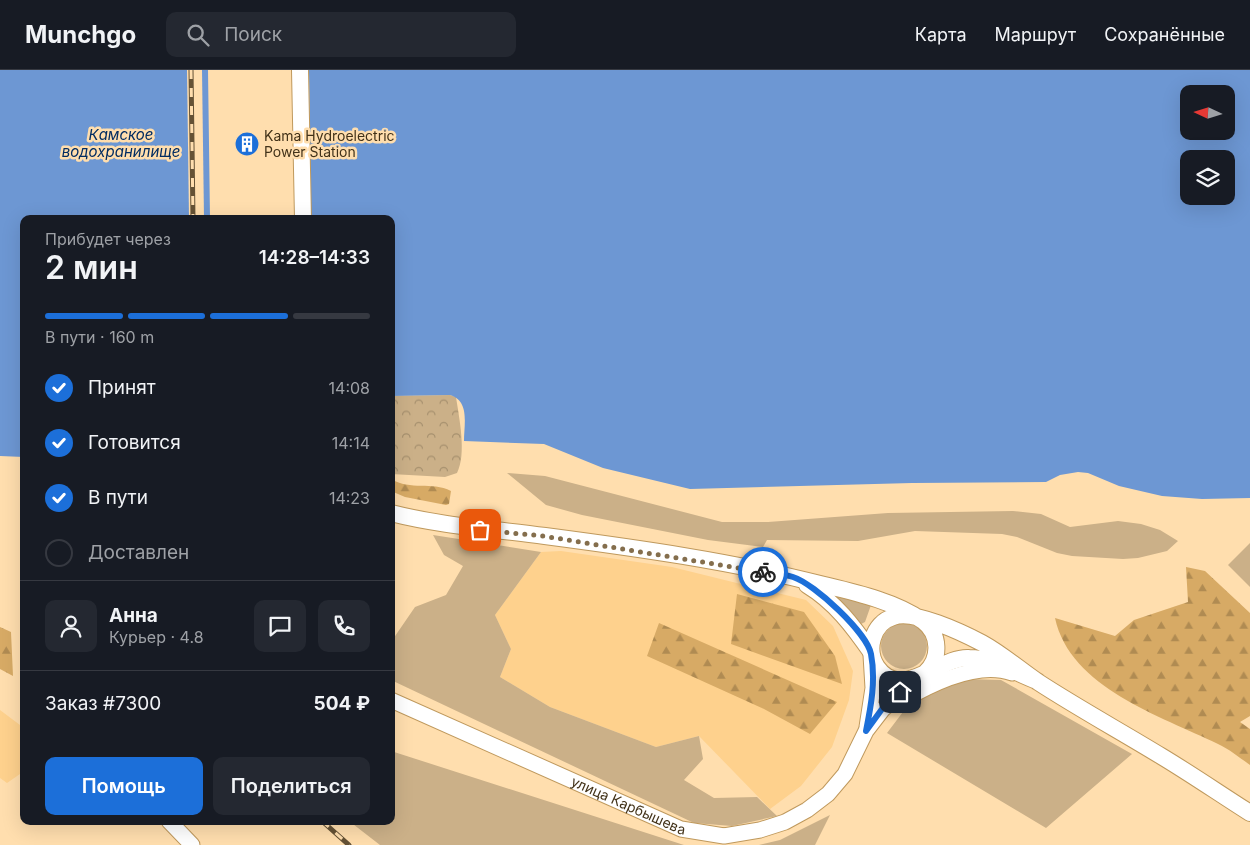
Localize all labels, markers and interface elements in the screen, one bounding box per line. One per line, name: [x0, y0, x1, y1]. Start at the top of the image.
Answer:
search box: [166, 12, 516, 57]
text: Munchgo: [25, 20, 136, 49]
icon: search: [184, 21, 212, 49]
text: Поиск: [224, 23, 282, 46]
text: Карта: [915, 24, 967, 45]
text: Маршрут: [995, 24, 1076, 45]
text: Сохранённые: [1104, 24, 1225, 45]
north arrow: [1180, 85, 1235, 140]
map controls: [1180, 85, 1235, 205]
water label: Камское водохранилище: [62, 125, 180, 161]
place label: Kama Hydroelectric Power Station: [264, 127, 395, 160]
building icon: Kama Hydroelectric Power Station: [234, 131, 260, 157]
button: layers: [1180, 150, 1235, 205]
text: Прибудет через: [45, 229, 171, 249]
text: 14:28–14:33: [259, 246, 370, 269]
text: 2 мин: [45, 248, 138, 287]
text: В пути · 160 m: [45, 327, 154, 347]
icon: check: [45, 374, 73, 402]
text: Принят: [88, 376, 156, 399]
text: 14:08: [329, 378, 370, 398]
icon: check: [45, 429, 73, 457]
text: Готовится: [88, 431, 181, 454]
text: 14:14: [332, 433, 370, 453]
icon: check: [45, 484, 73, 512]
text: В пути: [88, 486, 148, 509]
text: 14:23: [329, 488, 370, 508]
pin: [459, 509, 501, 551]
icon: bag: [466, 516, 494, 544]
text: Доставлен: [88, 541, 189, 564]
courier: [738, 547, 788, 597]
icon: bike: [749, 558, 777, 586]
button: person: [45, 600, 97, 652]
button: chat: [254, 600, 306, 652]
button: phone: [318, 600, 370, 652]
text: Анна: [109, 604, 158, 627]
text: Курьер · 4.8: [109, 627, 204, 647]
pin: [879, 671, 921, 713]
icon: home: [886, 678, 914, 706]
text: Заказ #7300: [45, 692, 161, 715]
text: 504 ₽: [314, 692, 370, 715]
button: Помощь: [45, 757, 203, 815]
button: Поделиться: [213, 757, 370, 815]
street label: улица Карбышева: [569, 772, 687, 838]

